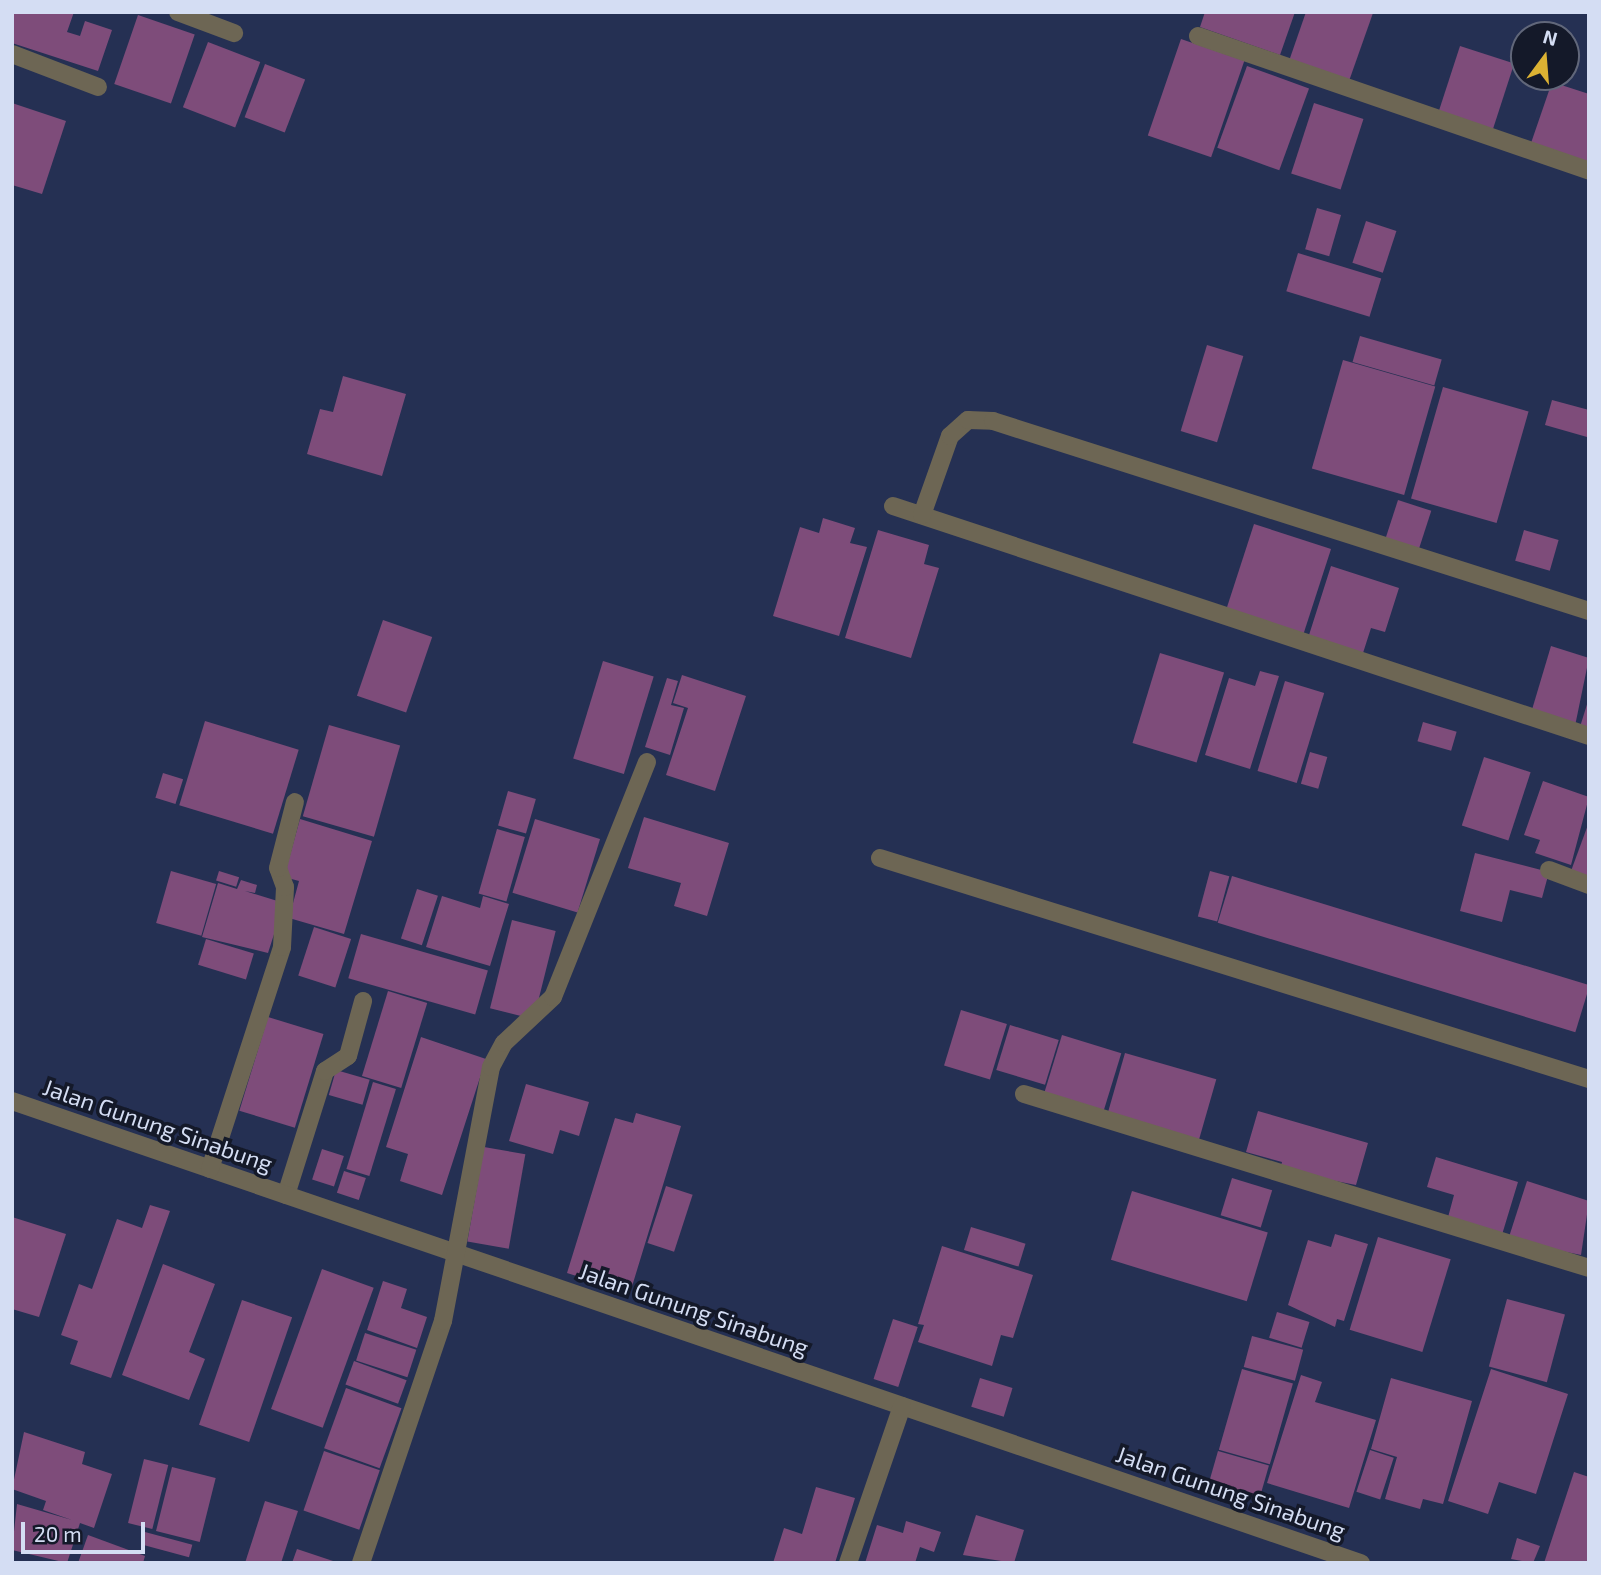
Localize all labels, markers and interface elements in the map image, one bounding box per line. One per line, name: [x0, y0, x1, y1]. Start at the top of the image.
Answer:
north arrow: [1510, 21, 1580, 91]
text: N: [1541, 24, 1560, 50]
street label: Jalan Gunung Sinabung: [40, 1073, 276, 1177]
street label: Jalan Gunung Sinabung: [576, 1257, 812, 1361]
street label: Jalan Gunung Sinabung: [1113, 1440, 1349, 1544]
scale bar: [24, 1508, 149, 1552]
text: 20 m: [34, 1521, 82, 1546]

